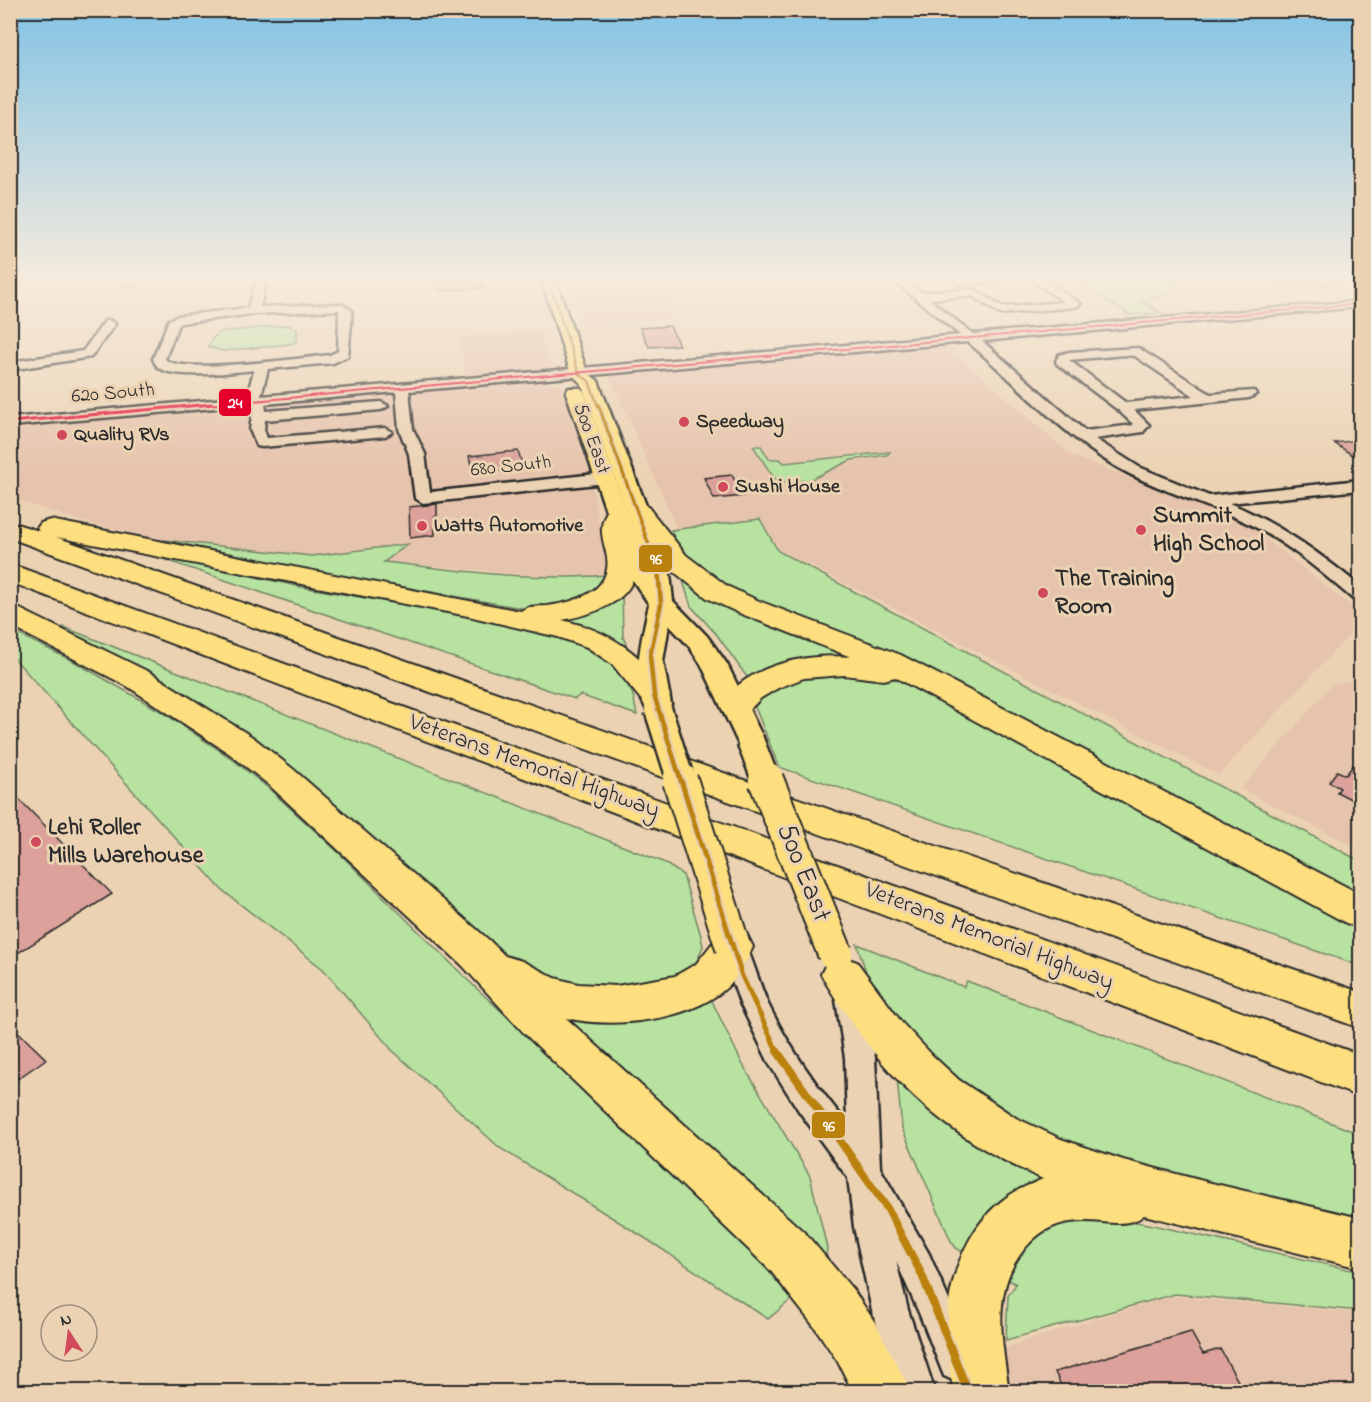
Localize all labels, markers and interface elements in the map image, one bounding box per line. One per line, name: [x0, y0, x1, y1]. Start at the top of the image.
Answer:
street label: 620 South: [70, 376, 156, 412]
line badge: 24: [218, 388, 252, 417]
text: 24: [227, 392, 243, 416]
street label: 500 East: [565, 399, 617, 479]
place label: Speedway: [696, 408, 784, 438]
marker: Speedway: [677, 415, 691, 429]
place label: Quality RVs: [74, 421, 169, 451]
marker: Quality RVs: [55, 428, 69, 442]
street label: 680 South: [469, 448, 553, 486]
place label: Sushi House: [735, 473, 841, 502]
marker: Sushi House: [716, 480, 730, 494]
place label: Summit High School: [1153, 499, 1264, 563]
place label: Watts Automotive: [434, 512, 584, 541]
marker: Watts Automotive: [415, 519, 429, 533]
marker: Summit High School: [1134, 523, 1148, 537]
line badge: 96: [638, 544, 673, 573]
text: 96: [649, 548, 663, 572]
place label: The Training Room: [1055, 562, 1174, 625]
marker: The Training Room: [1036, 586, 1050, 600]
street label: Veterans Memorial Highway: [403, 705, 664, 830]
place label: Lehi Roller Mills Warehouse: [48, 811, 205, 874]
street label: 500 East: [765, 818, 841, 928]
marker: Lehi Roller Mills Warehouse: [29, 835, 43, 849]
street label: Veterans Memorial Highway: [858, 873, 1119, 1002]
line badge: 96: [811, 1111, 846, 1139]
text: 96: [822, 1115, 836, 1139]
north arrow: [39, 1303, 99, 1363]
text: N: [58, 1307, 74, 1333]

